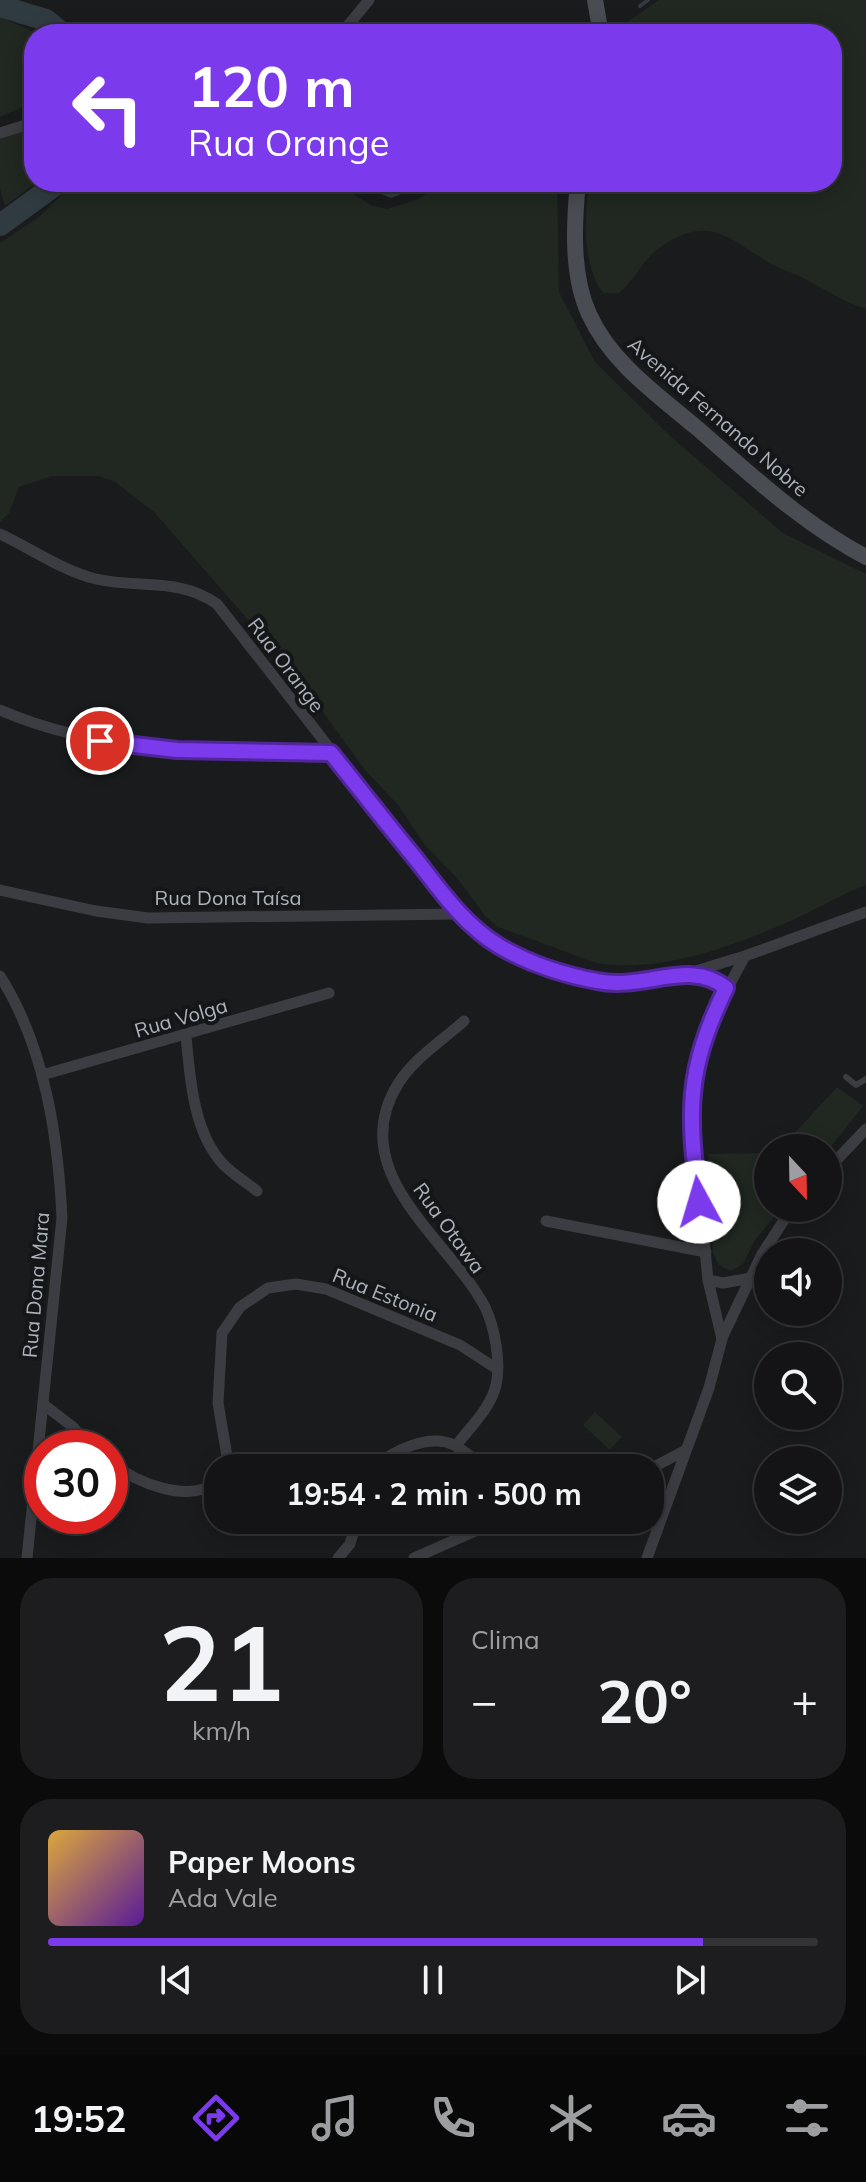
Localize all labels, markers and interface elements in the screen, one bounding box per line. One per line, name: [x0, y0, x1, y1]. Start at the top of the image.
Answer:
text: 120 m: [188, 51, 355, 121]
icon: left: [56, 56, 160, 160]
text: Rua Orange: [188, 120, 389, 165]
street label: Avenida Fernando Nobre: [623, 332, 814, 502]
street label: Rua Orange: [243, 613, 330, 717]
pin: [66, 707, 134, 775]
icon: arrive: [78, 719, 122, 763]
street label: Rua Dona Taísa: [154, 885, 302, 910]
street label: Rua Volga: [131, 992, 230, 1043]
north arrow: [754, 1134, 842, 1222]
map controls: [754, 1134, 842, 1534]
position arrow: [657, 1160, 741, 1244]
street label: Rua Otawa: [408, 1177, 491, 1278]
street label: Rua Dona Mara: [17, 1211, 54, 1359]
button: sound: [754, 1238, 842, 1326]
street label: Rua Estonia: [329, 1262, 441, 1327]
button: search: [754, 1342, 842, 1430]
speed limit sign: 30: [24, 1430, 128, 1534]
button: layers: [754, 1446, 842, 1534]
text: 19:54 · 2 min · 500 m: [286, 1475, 582, 1513]
text: 21: [159, 1596, 284, 1727]
text: Clima: [471, 1623, 540, 1656]
text: 20°: [597, 1663, 692, 1738]
text: −: [471, 1673, 497, 1728]
text: +: [792, 1673, 818, 1728]
text: km/h: [192, 1714, 251, 1747]
text: Paper Moons: [168, 1843, 356, 1881]
text: Ada Vale: [168, 1881, 278, 1914]
icon: previous: [154, 1958, 198, 2002]
icon: pause: [411, 1958, 455, 2002]
icon: next: [668, 1958, 712, 2002]
icon: directions: [188, 2090, 244, 2146]
icon: music: [307, 2090, 363, 2146]
icon: phone: [425, 2090, 481, 2146]
icon: climate: [543, 2090, 599, 2146]
icon: car: [661, 2090, 717, 2146]
icon: filters: [779, 2090, 835, 2146]
text: 19:52: [31, 2096, 126, 2141]

